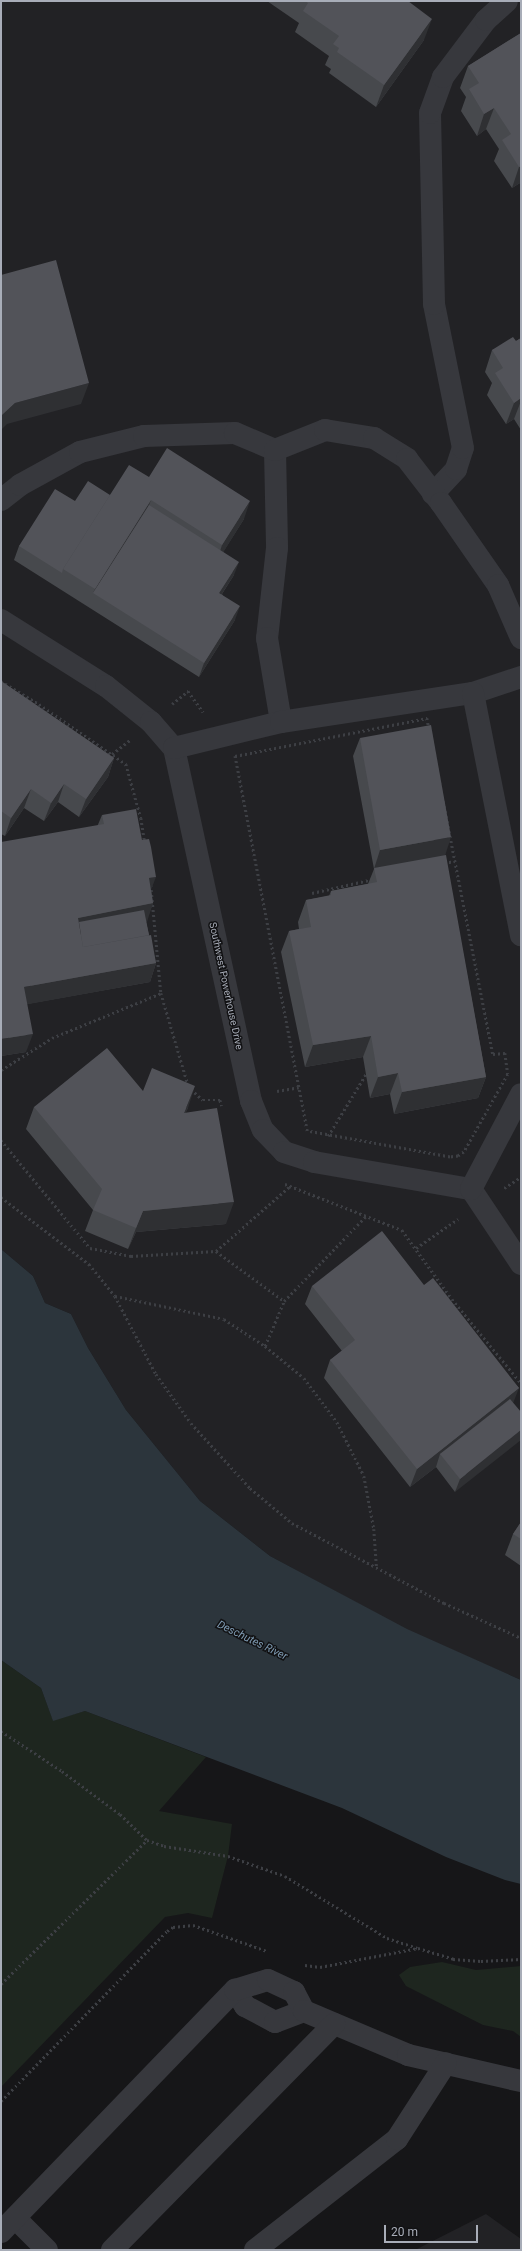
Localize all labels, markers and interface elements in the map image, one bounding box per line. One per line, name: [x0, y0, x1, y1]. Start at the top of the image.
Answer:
street label: Southwest Powerhouse Drive: [207, 921, 245, 1051]
water label: Deschutes River: [215, 1618, 289, 1664]
scale bar: [386, 2217, 480, 2243]
text: 20 m: [391, 2225, 418, 2239]

